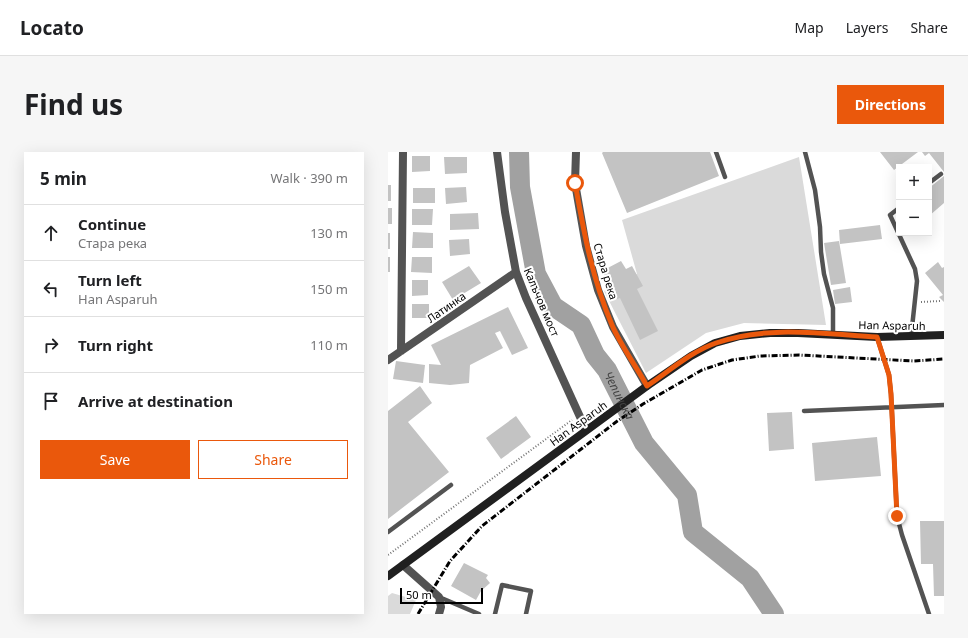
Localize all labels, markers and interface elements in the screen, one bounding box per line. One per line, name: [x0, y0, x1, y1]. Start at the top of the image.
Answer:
text: Locato: [20, 15, 84, 41]
text: Map: [795, 18, 824, 37]
text: Layers: [846, 18, 888, 37]
text: Share: [910, 18, 948, 37]
text: Find us: [24, 85, 123, 123]
button: Directions: [837, 85, 944, 124]
map controls: [896, 164, 932, 236]
button: +: [896, 164, 932, 200]
text: 5 min: [40, 167, 87, 190]
text: Walk · 390 m: [270, 169, 348, 187]
route start: [566, 174, 584, 192]
button: −: [896, 200, 932, 236]
text: Continue: [78, 214, 146, 234]
icon: ahead: [40, 222, 62, 244]
text: 130 m: [310, 224, 348, 242]
text: Стара река: [78, 234, 147, 252]
street label: Стара река: [590, 241, 622, 301]
street label: Калъчов мост: [521, 265, 563, 339]
text: Turn left: [78, 270, 142, 290]
icon: left: [40, 278, 62, 300]
text: 150 m: [310, 280, 348, 298]
street label: Латинка: [424, 288, 468, 326]
text: Han Asparuh: [78, 290, 158, 308]
street label: Han Asparuh: [858, 317, 926, 333]
icon: right: [40, 334, 62, 356]
text: Turn right: [78, 335, 153, 355]
text: 110 m: [310, 336, 348, 354]
water label: Чепинска: [600, 368, 639, 422]
icon: arrive: [40, 390, 62, 412]
text: Arrive at destination: [78, 391, 233, 411]
street label: Han Asparuh: [546, 397, 610, 449]
button: Save: [40, 440, 190, 479]
button: Share: [198, 440, 348, 479]
route end: [888, 507, 906, 525]
scale bar: [400, 586, 483, 605]
text: 50 m: [406, 587, 432, 602]

